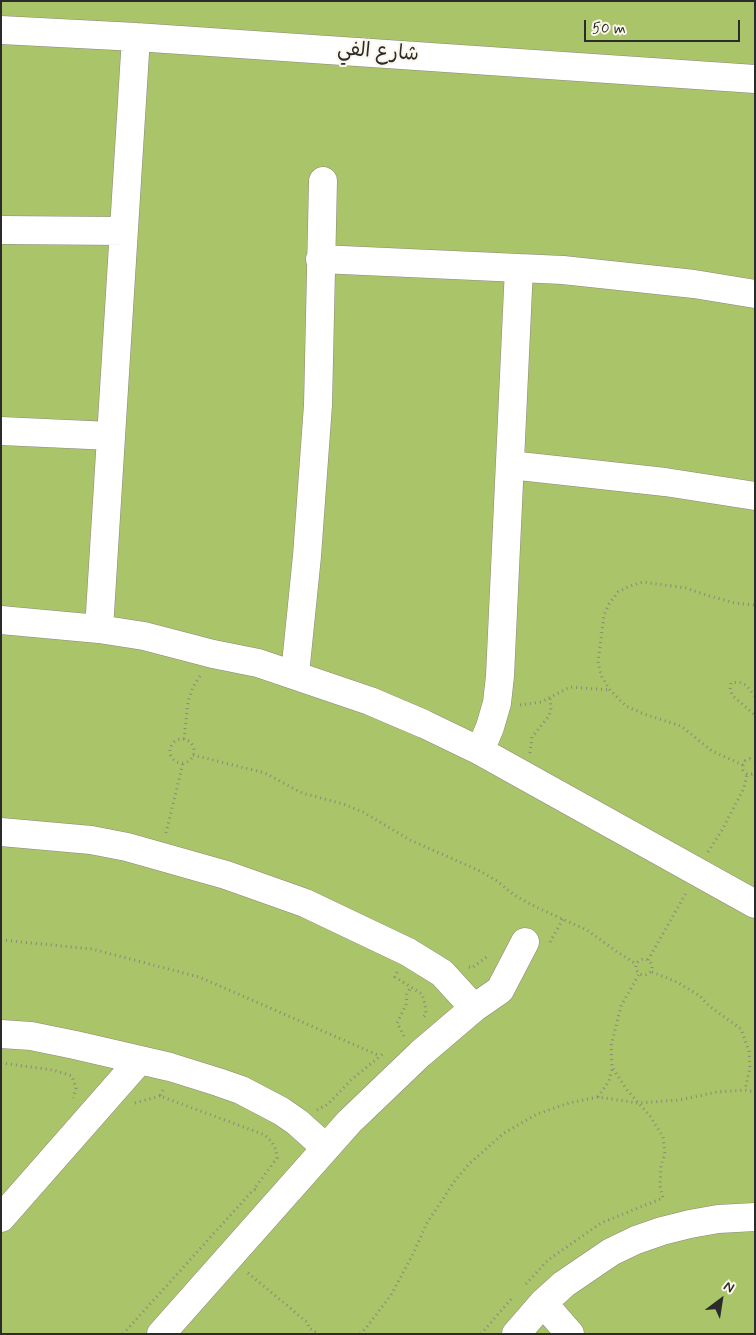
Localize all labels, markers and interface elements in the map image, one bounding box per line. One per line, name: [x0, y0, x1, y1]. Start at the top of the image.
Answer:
scale bar: [586, 10, 742, 42]
text: 50 m: [592, 19, 626, 39]
street label: شارع الفي: [336, 38, 420, 68]
north arrow: [696, 1275, 746, 1325]
text: N: [720, 1277, 737, 1297]

